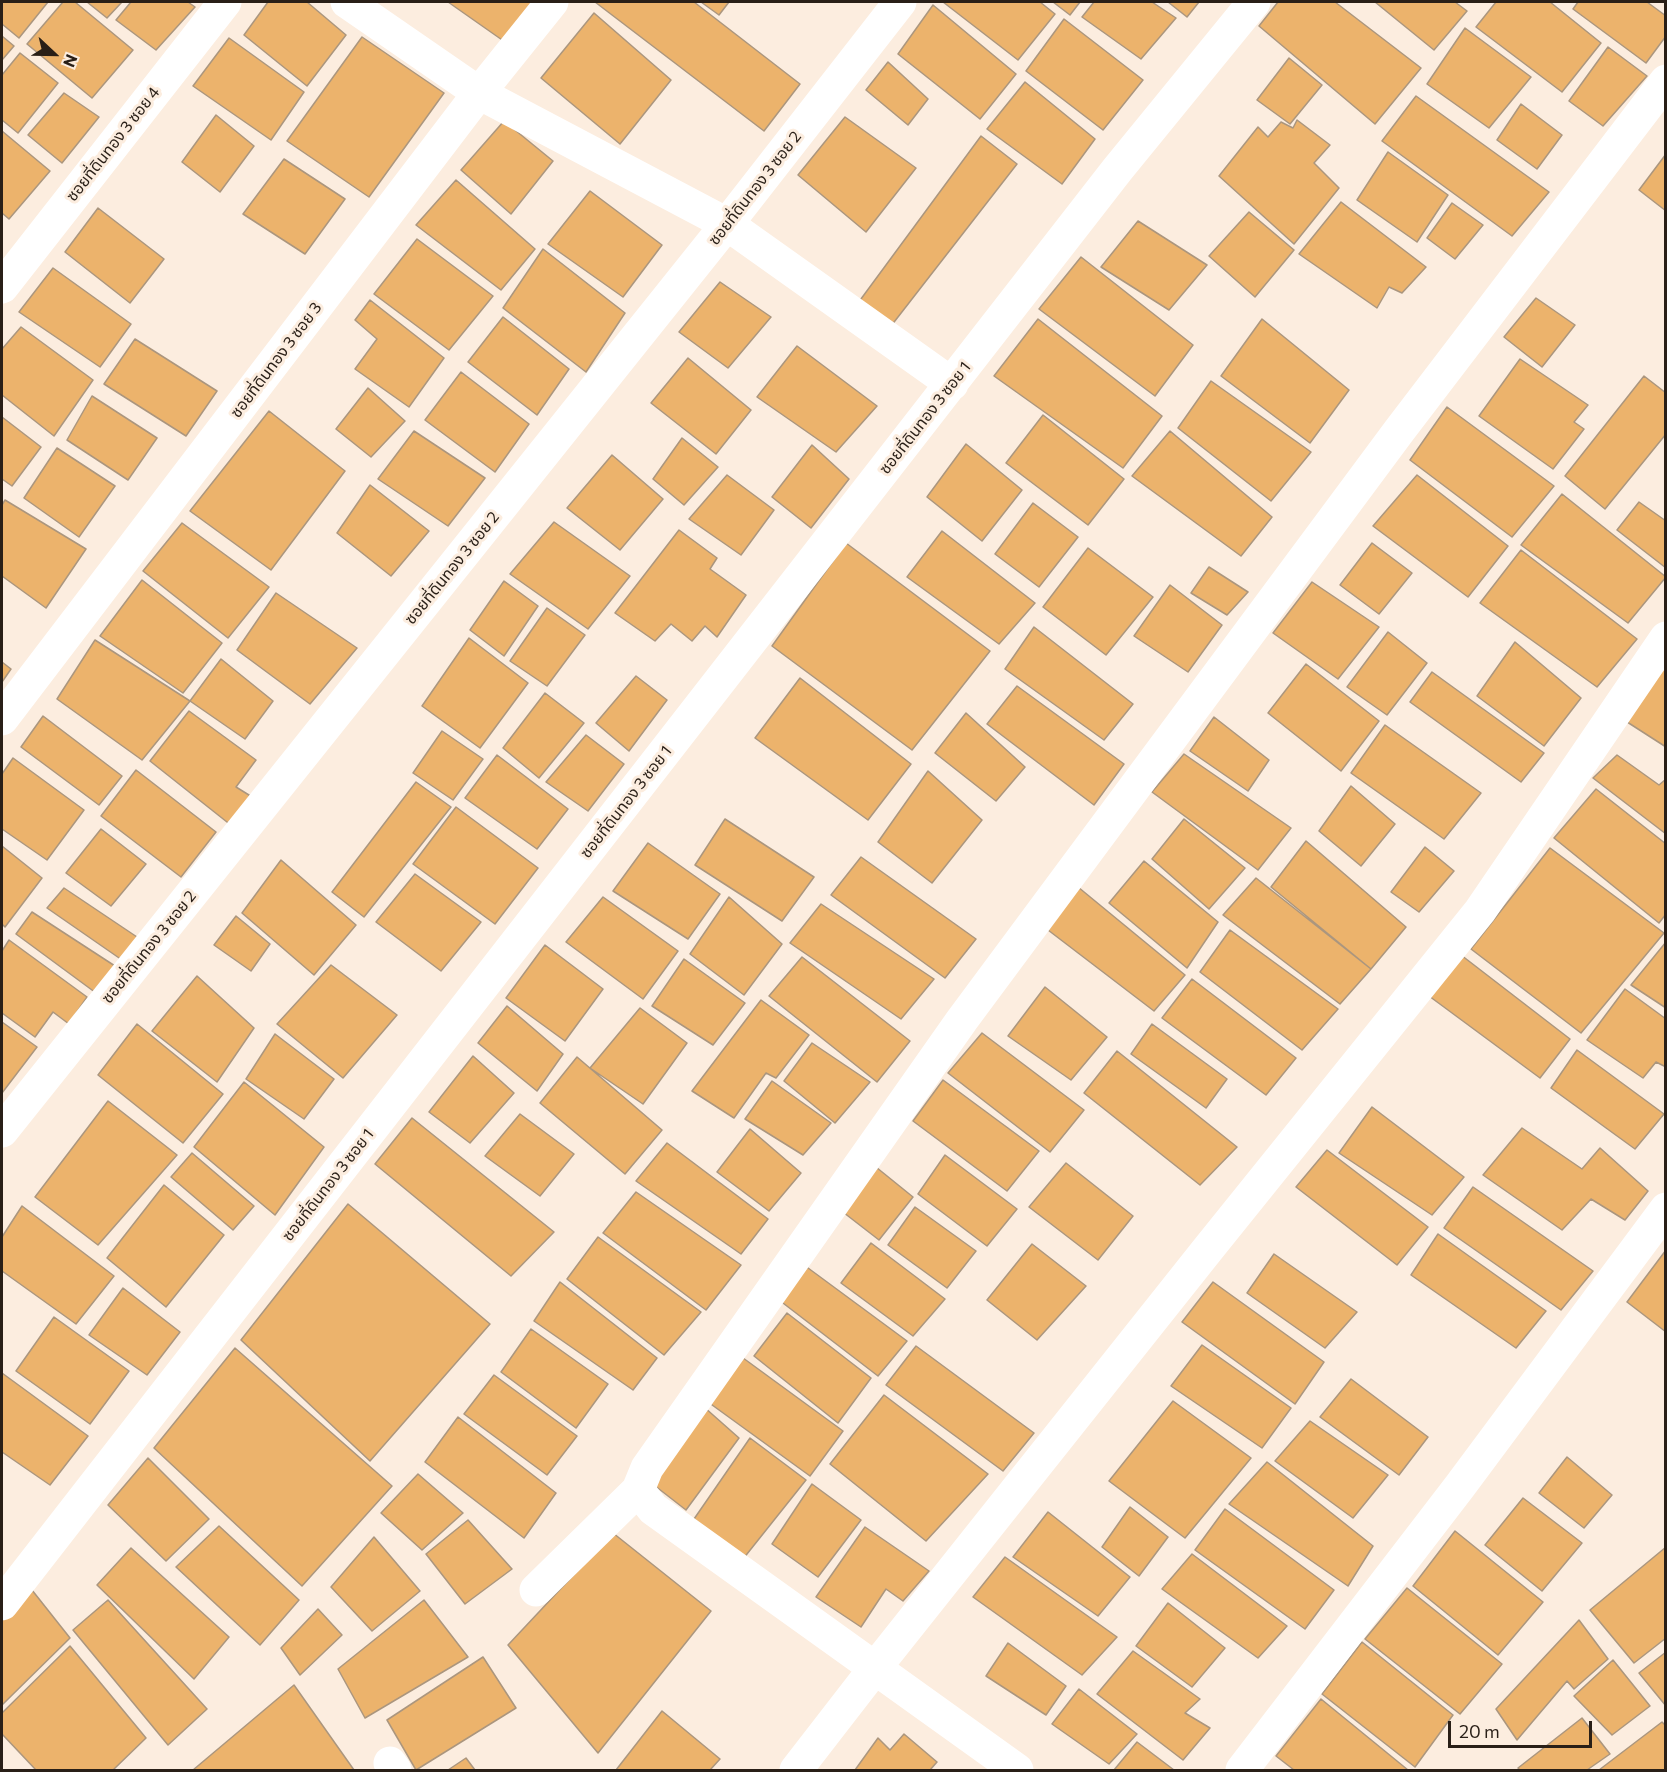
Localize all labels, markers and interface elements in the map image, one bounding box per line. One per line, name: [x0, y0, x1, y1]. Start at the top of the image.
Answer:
north arrow: [24, 24, 84, 84]
text: N: [60, 52, 82, 70]
street label: ซอยที่ดินทอง 3 ซอย 4: [62, 83, 164, 205]
street label: ซอยที่ดินทอง 3 ซอย 2: [705, 127, 805, 249]
street label: ซอยที่ดินทอง 3 ซอย 3: [226, 299, 326, 421]
street label: ซอยที่ดินทอง 3 ซอย 1: [875, 358, 975, 478]
street label: ซอยที่ดินทอง 3 ซอย 2: [401, 508, 503, 628]
street label: ซอยที่ดินทอง 3 ซอย 1: [576, 742, 676, 862]
street label: ซอยที่ดินทอง 3 ซอย 2: [98, 887, 200, 1007]
street label: ซอยที่ดินทอง 3 ซอย 1: [278, 1125, 378, 1245]
scale bar: [1451, 1709, 1595, 1747]
text: 20 m: [1459, 1720, 1500, 1742]

